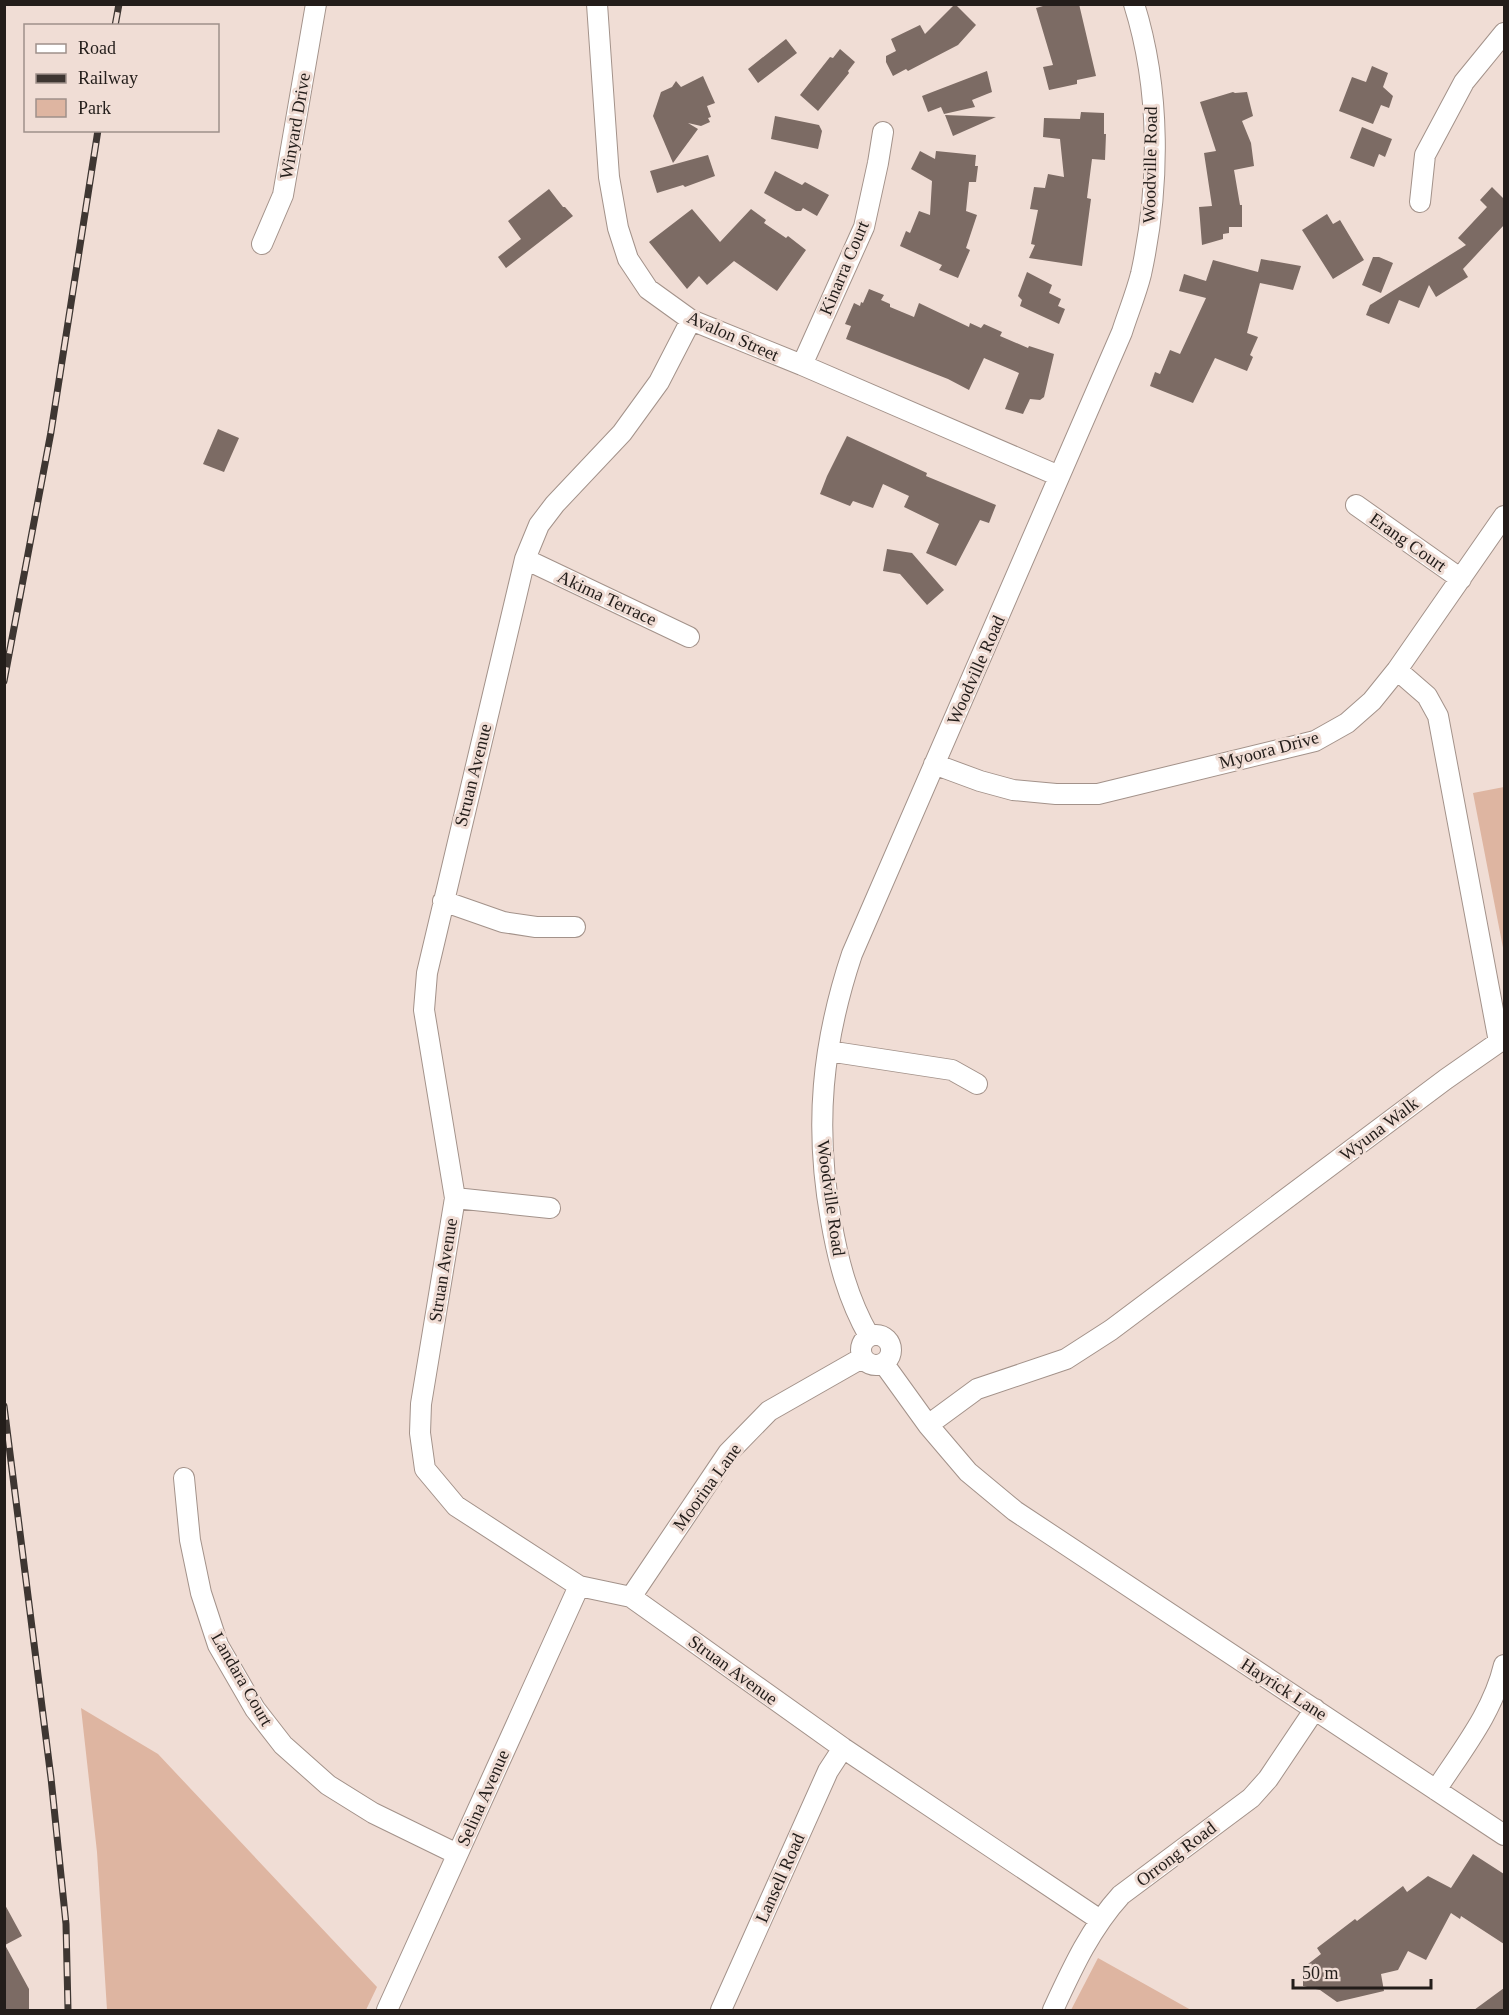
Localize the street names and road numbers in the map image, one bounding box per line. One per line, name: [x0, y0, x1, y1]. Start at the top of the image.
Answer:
street label: Winyard Drive: [276, 71, 314, 181]
street label: Woodville Road: [1139, 106, 1161, 224]
street label: Kinarra Court: [815, 218, 873, 318]
street label: Avalon Street: [684, 307, 782, 365]
street label: Erang Court: [1366, 508, 1450, 576]
street label: Akima Terrace: [554, 566, 660, 630]
street label: Woodville Road: [943, 612, 1009, 728]
street label: Struan Avenue: [451, 722, 495, 828]
street label: Myoora Drive: [1217, 727, 1321, 773]
street label: Wyuna Walk: [1336, 1093, 1422, 1165]
street label: Woodville Road: [813, 1139, 849, 1257]
street label: Struan Avenue: [425, 1217, 461, 1323]
street label: Moorina Lane: [669, 1440, 745, 1534]
street label: Landara Court: [207, 1629, 277, 1729]
street label: Struan Avenue: [685, 1631, 781, 1709]
street label: Hayrick Lane: [1237, 1654, 1331, 1724]
street label: Selina Avenue: [453, 1747, 513, 1849]
street label: Orrong Road: [1132, 1818, 1220, 1890]
street label: Lansell Road: [751, 1830, 809, 1926]

